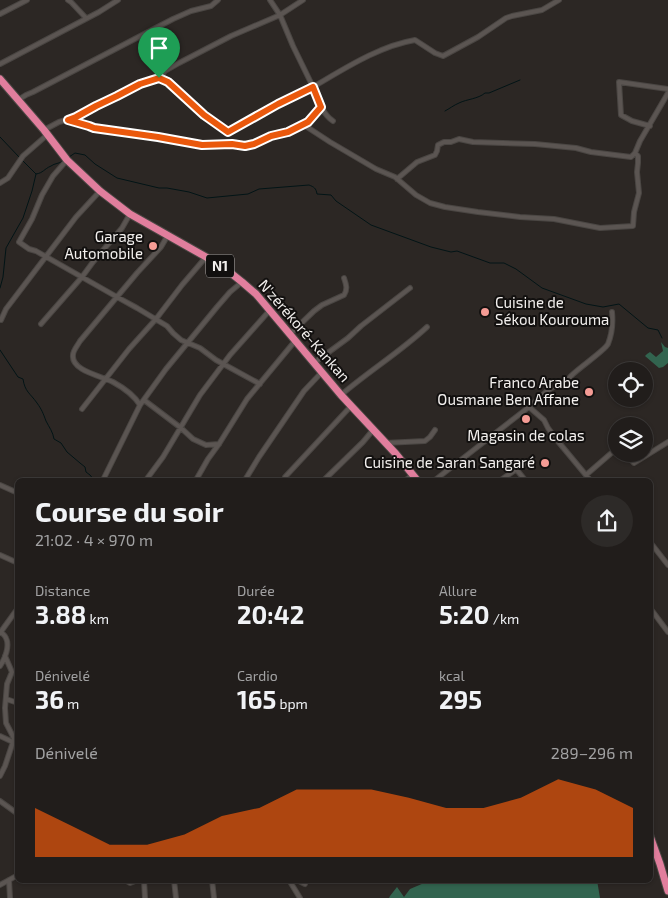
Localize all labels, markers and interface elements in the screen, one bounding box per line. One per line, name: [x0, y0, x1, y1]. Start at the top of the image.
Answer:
pin: [138, 27, 180, 78]
icon: arrive: [145, 34, 173, 62]
place label: Garage Automobile: [64, 227, 143, 262]
marker: Garage Automobile: [147, 240, 159, 252]
road number: N1: [206, 255, 234, 278]
street label: N'zérékoré-Kankan: [255, 275, 354, 385]
place label: Cuisine de Sékou Kourouma: [495, 293, 609, 328]
marker: Cuisine de Sékou Kourouma: [479, 306, 491, 318]
map controls: [608, 362, 653, 462]
button: locate: [608, 362, 653, 407]
place label: Franco Arabe Ousmane Ben Affane: [437, 373, 579, 408]
marker: Franco Arabe Ousmane Ben Affane: [583, 386, 595, 398]
marker: Magasin de colas: [520, 413, 532, 425]
button: layers: [608, 417, 653, 462]
place label: Magasin de colas: [467, 426, 585, 444]
place label: Cuisine de Saran Sangaré: [364, 453, 535, 471]
marker: Cuisine de Saran Sangaré: [539, 457, 551, 469]
text: Course du soir: [35, 494, 224, 528]
button: share: [581, 495, 633, 547]
text: 21:02 · 4 × 970 m: [35, 530, 153, 549]
text: Distance: [35, 582, 90, 599]
text: Durée: [237, 582, 275, 599]
text: Allure: [439, 582, 477, 599]
text: 3.88: [35, 599, 86, 629]
text: 20:42: [237, 599, 304, 629]
text: 5:20: [439, 599, 490, 629]
text: km: [86, 610, 109, 627]
text: /km: [490, 610, 519, 627]
text: Dénivelé: [35, 667, 90, 684]
text: Cardio: [237, 667, 278, 684]
text: kcal: [439, 667, 465, 684]
text: 36: [35, 684, 64, 714]
text: 165: [237, 684, 276, 714]
text: 295: [439, 684, 482, 714]
text: m: [64, 695, 79, 712]
text: bpm: [276, 695, 308, 712]
text: Dénivelé: [35, 743, 98, 762]
text: 289–296 m: [551, 743, 633, 762]

